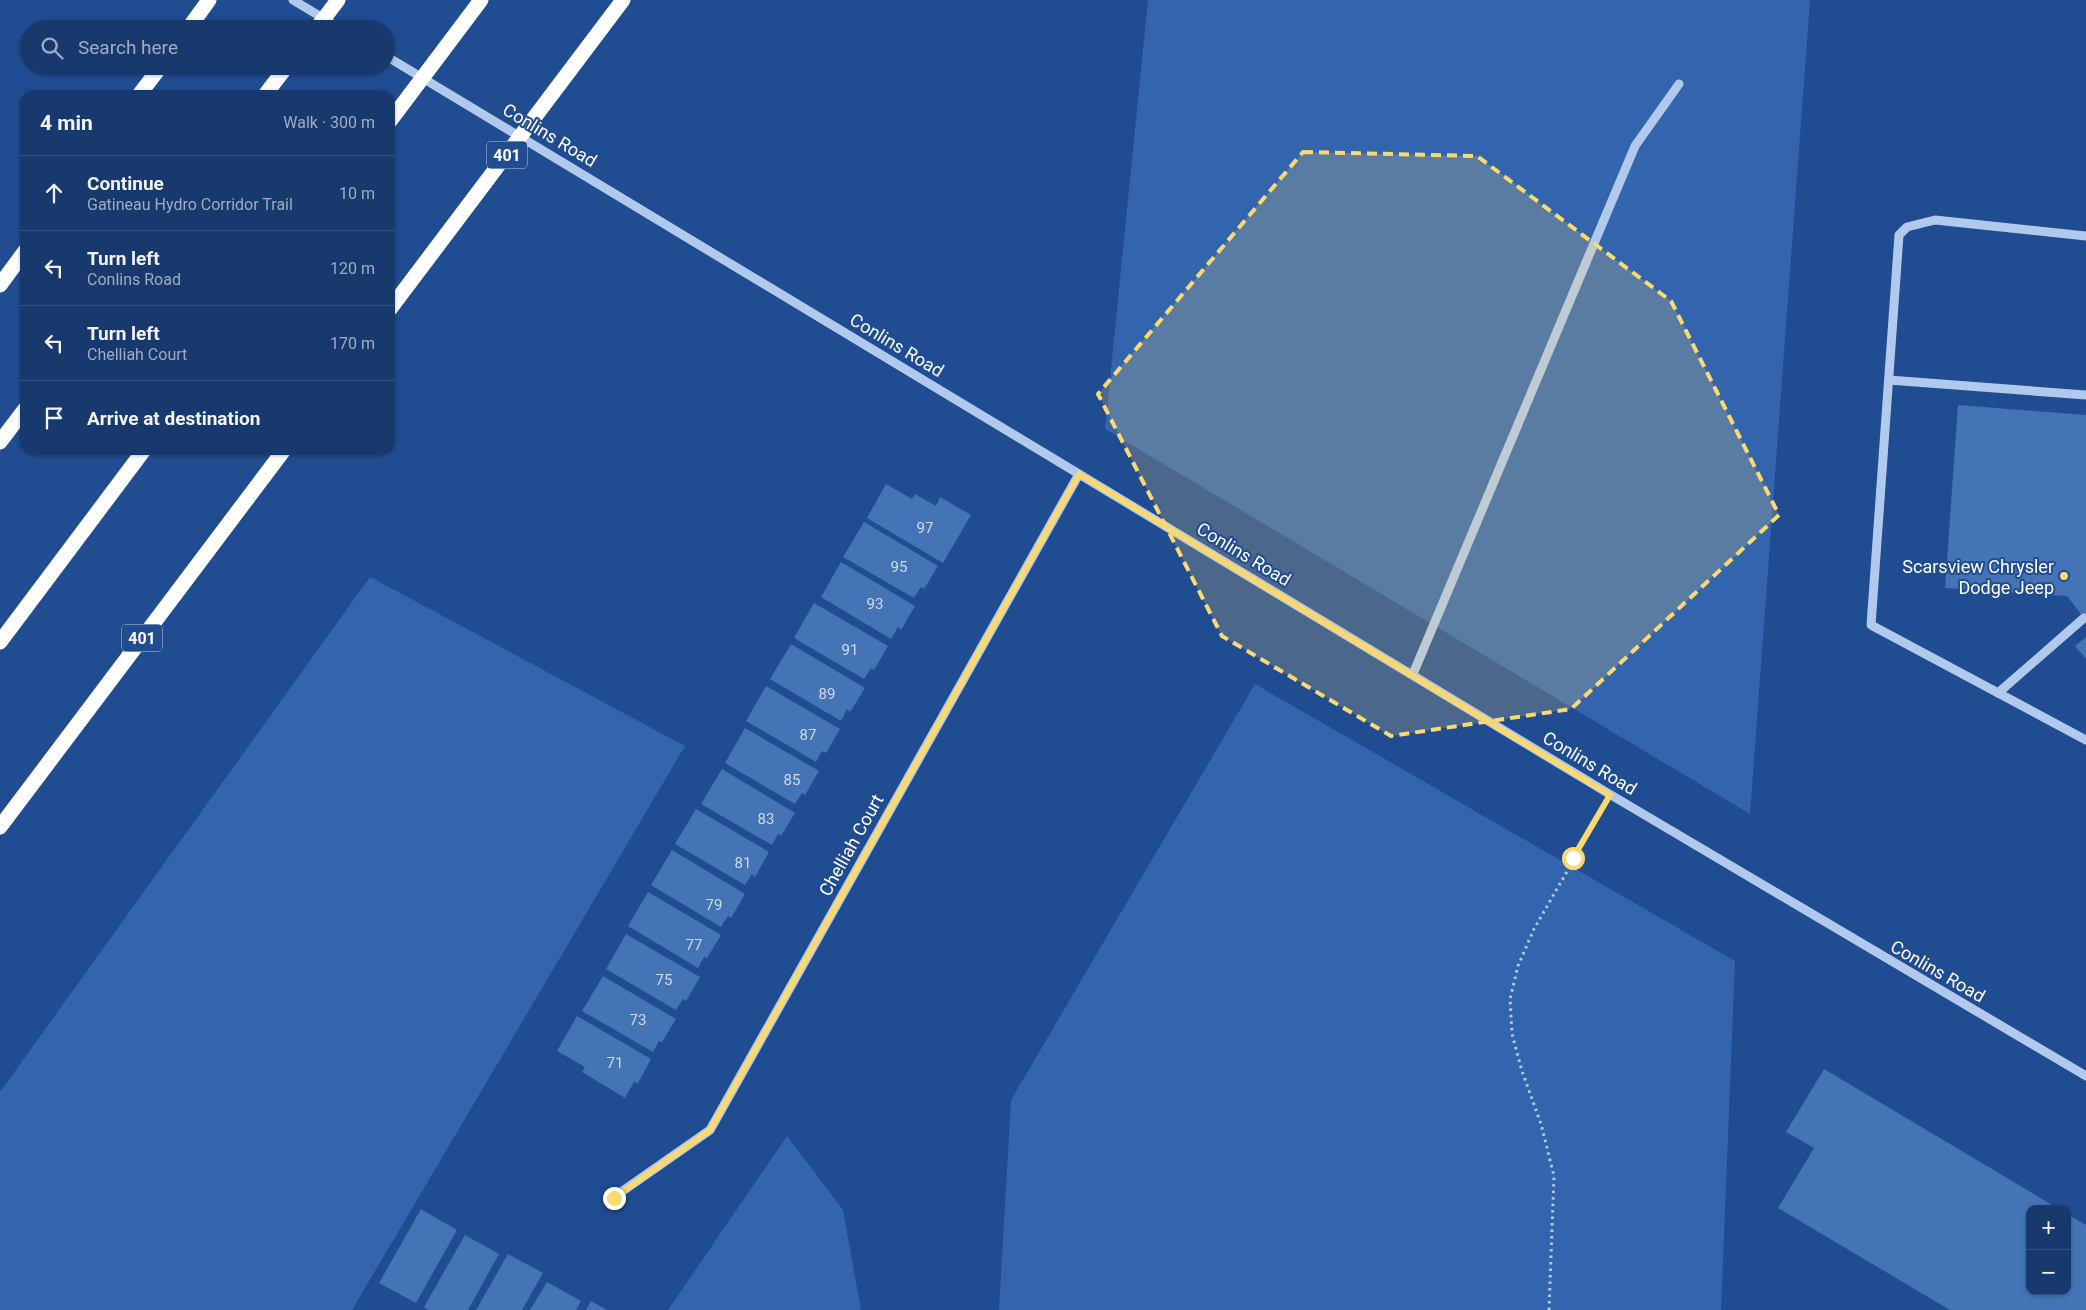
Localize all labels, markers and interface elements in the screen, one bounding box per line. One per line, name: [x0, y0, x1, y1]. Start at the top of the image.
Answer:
search box: [20, 20, 395, 75]
icon: search: [38, 34, 66, 62]
text: Search here: [78, 36, 178, 59]
street label: Conlins Road: [499, 99, 601, 171]
text: 4 min: [40, 111, 93, 135]
text: Walk · 300 m: [283, 113, 375, 132]
road number: 401: [487, 142, 527, 168]
text: Continue: [87, 172, 164, 195]
icon: ahead: [40, 179, 68, 207]
text: 10 m: [339, 184, 375, 203]
text: Gatineau Hydro Corridor Trail: [87, 195, 293, 214]
text: Turn left: [87, 247, 160, 270]
icon: left: [40, 254, 68, 282]
text: 120 m: [330, 259, 375, 278]
text: Conlins Road: [87, 270, 181, 289]
street label: Conlins Road: [846, 309, 948, 381]
text: Turn left: [87, 322, 160, 345]
icon: left: [40, 329, 68, 357]
text: 170 m: [330, 334, 375, 353]
text: Chelliah Court: [87, 345, 187, 364]
icon: arrive: [40, 404, 68, 432]
text: Arrive at destination: [87, 407, 260, 430]
street label: Conlins Road: [1193, 518, 1295, 590]
house number: 97: [917, 519, 933, 537]
place label: Scarsview Chrysler Dodge Jeep: [1902, 556, 2054, 598]
house number: 95: [891, 558, 907, 576]
marker: Scarsview Chrysler Dodge Jeep: [2058, 570, 2070, 582]
house number: 93: [867, 595, 883, 613]
road number: 401: [122, 624, 162, 651]
house number: 91: [842, 641, 858, 659]
house number: 89: [819, 685, 835, 703]
house number: 87: [800, 726, 816, 744]
street label: Conlins Road: [1539, 727, 1641, 799]
house number: 85: [784, 771, 800, 789]
street label: Chelliah Court: [814, 790, 888, 899]
house number: 83: [758, 810, 774, 828]
route start: [1562, 847, 1585, 870]
house number: 81: [735, 854, 751, 872]
house number: 79: [706, 896, 722, 914]
street label: Conlins Road: [1887, 935, 1989, 1007]
house number: 77: [686, 936, 702, 954]
house number: 75: [656, 971, 672, 989]
house number: 73: [630, 1011, 646, 1029]
house number: 71: [607, 1054, 623, 1072]
route end: [603, 1187, 626, 1210]
map controls: [2026, 1205, 2071, 1295]
button: +: [2026, 1205, 2071, 1250]
button: −: [2026, 1250, 2071, 1295]

